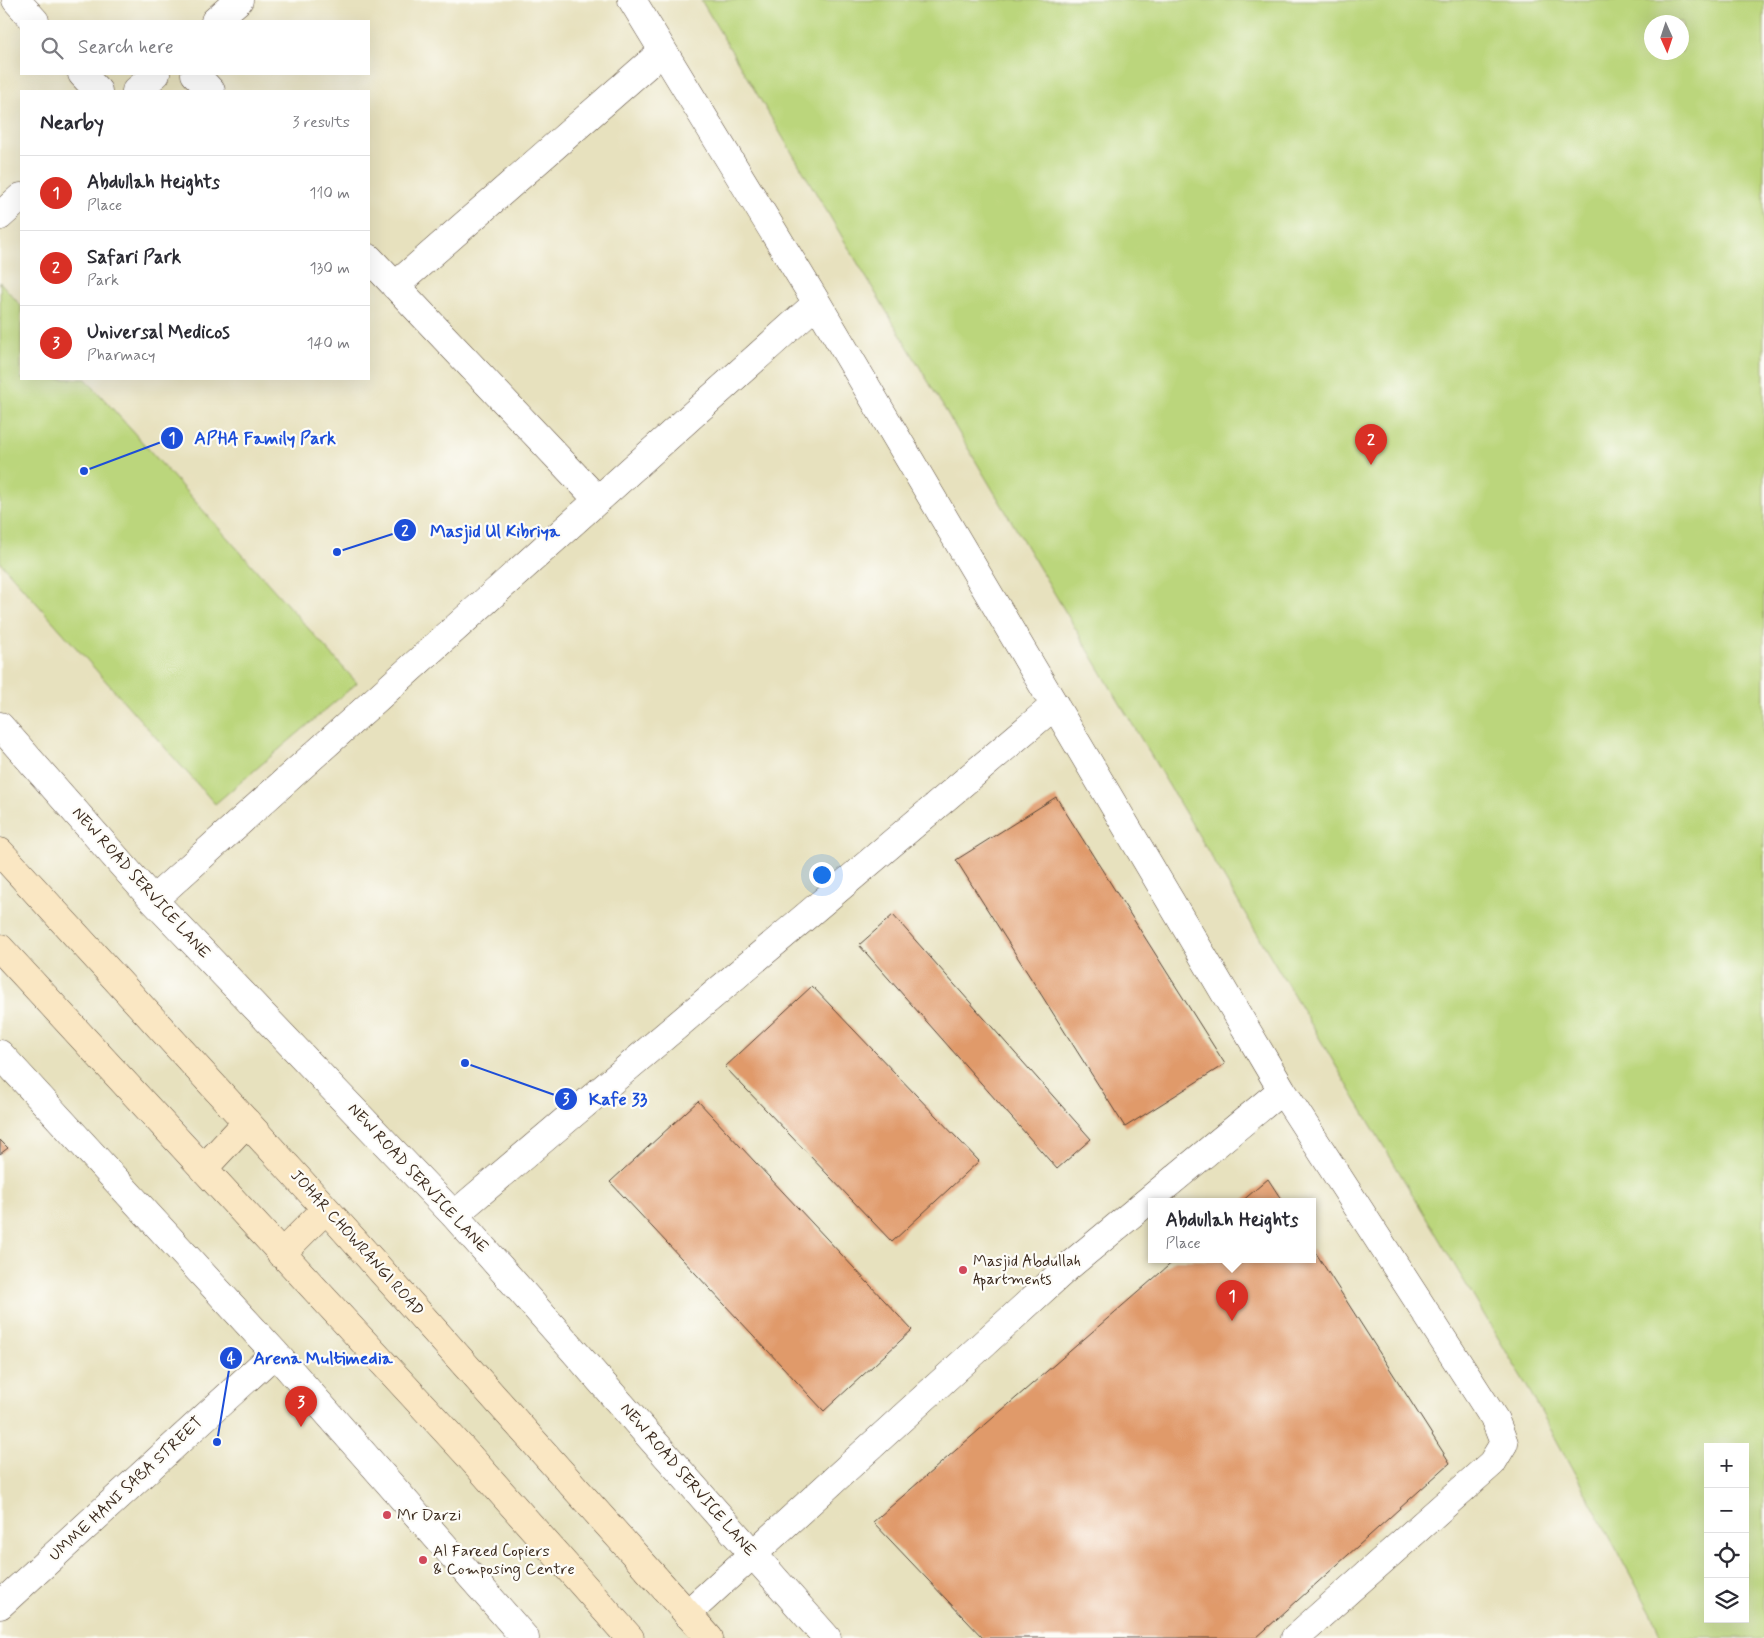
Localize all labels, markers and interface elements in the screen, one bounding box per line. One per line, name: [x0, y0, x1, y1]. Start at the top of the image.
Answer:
north arrow: [1644, 15, 1689, 60]
search box: [20, 20, 370, 75]
icon: search: [38, 34, 66, 62]
text: Search here: [78, 35, 174, 60]
text: Nearby: [40, 109, 104, 137]
text: 3 results: [292, 112, 350, 133]
text: Abdullah Heights: [87, 170, 220, 195]
text: 1: [52, 183, 60, 204]
text: 110 m: [309, 183, 350, 204]
text: Place: [87, 195, 122, 216]
text: Safari Park: [87, 245, 181, 270]
text: 2: [52, 258, 60, 279]
text: 130 m: [309, 258, 350, 279]
text: Park: [87, 270, 119, 291]
text: Universal Medicos: [87, 320, 230, 345]
text: 3: [52, 333, 60, 354]
text: 140 m: [306, 333, 350, 354]
text: Pharmacy: [87, 345, 155, 366]
callout: APHA Family Park: [160, 421, 346, 454]
pin: 2: [1355, 424, 1387, 465]
text: APHA Family Park: [194, 427, 336, 451]
text: 1: [169, 429, 175, 449]
callout: Masjid Ul Kibriya: [393, 514, 573, 547]
text: Masjid Ul Kibriya: [430, 520, 561, 544]
text: 2: [401, 522, 409, 542]
street label: NEW ROAD SERVICE LANE: [67, 803, 215, 963]
your location: [809, 862, 835, 888]
callout: Kafe 33: [554, 1082, 657, 1115]
text: Kafe 33: [589, 1088, 648, 1112]
text: 3: [563, 1090, 570, 1110]
street label: NEW ROAD SERVICE LANE: [343, 1099, 493, 1257]
street label: JOHAR CHOWRANGI ROAD: [286, 1165, 428, 1321]
popup: [1148, 1198, 1316, 1263]
text: Abdullah Heights: [1166, 1208, 1298, 1233]
text: Place: [1166, 1233, 1201, 1254]
place label: Masjid Abdullah Apartments: [973, 1251, 1081, 1291]
marker: Masjid Abdullah Apartments: [957, 1264, 969, 1276]
pin: 1: [1216, 1280, 1248, 1321]
callout: Arena Multimedia: [218, 1341, 403, 1374]
text: Arena Multimedia: [253, 1347, 394, 1371]
text: 4: [227, 1349, 236, 1369]
pin: 3: [285, 1386, 317, 1427]
street label: NEW ROAD SERVICE LANE: [615, 1399, 761, 1561]
street label: UMME HANI SABA STREET: [45, 1412, 207, 1566]
map controls: [1704, 1443, 1749, 1623]
button: +: [1704, 1443, 1749, 1488]
button: −: [1704, 1488, 1749, 1533]
place label: Mr Darzi: [397, 1505, 461, 1526]
marker: Mr Darzi: [381, 1509, 393, 1521]
button: locate: [1704, 1533, 1749, 1578]
place label: Al Fareed Copiers & Composing Centre: [433, 1541, 575, 1581]
marker: Al Fareed Copiers & Composing Centre: [417, 1554, 429, 1566]
button: layers: [1704, 1578, 1749, 1623]

